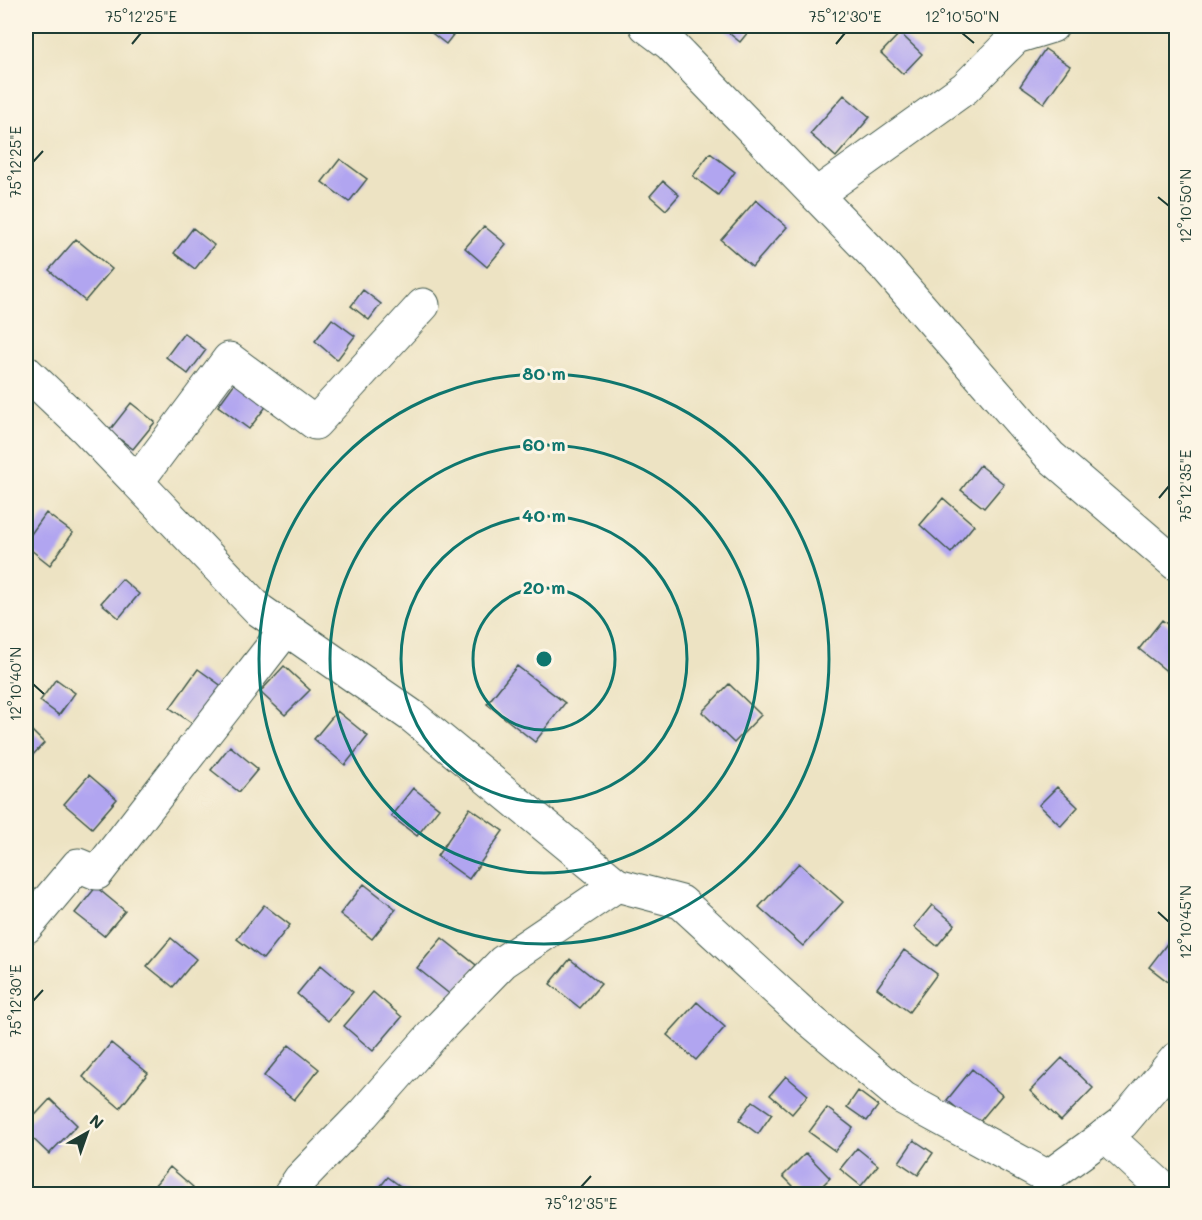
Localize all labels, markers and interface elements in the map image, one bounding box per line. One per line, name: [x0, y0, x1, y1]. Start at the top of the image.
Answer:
text: 75°12'25"E: [105, 6, 178, 26]
text: 75°12'30"E: [808, 6, 882, 26]
text: 12°10'50"N: [925, 6, 999, 26]
text: 75°12'25"E: [5, 125, 25, 198]
text: 12°10'50"N: [1175, 169, 1195, 243]
text: 80 m: [522, 361, 566, 385]
text: 60 m: [522, 432, 566, 456]
text: 75°12'35"E: [1175, 449, 1195, 522]
text: 40 m: [522, 503, 566, 527]
text: 20 m: [523, 575, 565, 599]
text: 12°10'40"N: [5, 647, 25, 721]
centre of rings: [534, 649, 554, 669]
text: 12°10'45"N: [1175, 885, 1195, 959]
text: 75°12'30"E: [5, 964, 25, 1038]
north arrow: [57, 1103, 117, 1163]
text: N: [86, 1109, 108, 1133]
text: 75°12'35"E: [545, 1193, 618, 1213]

